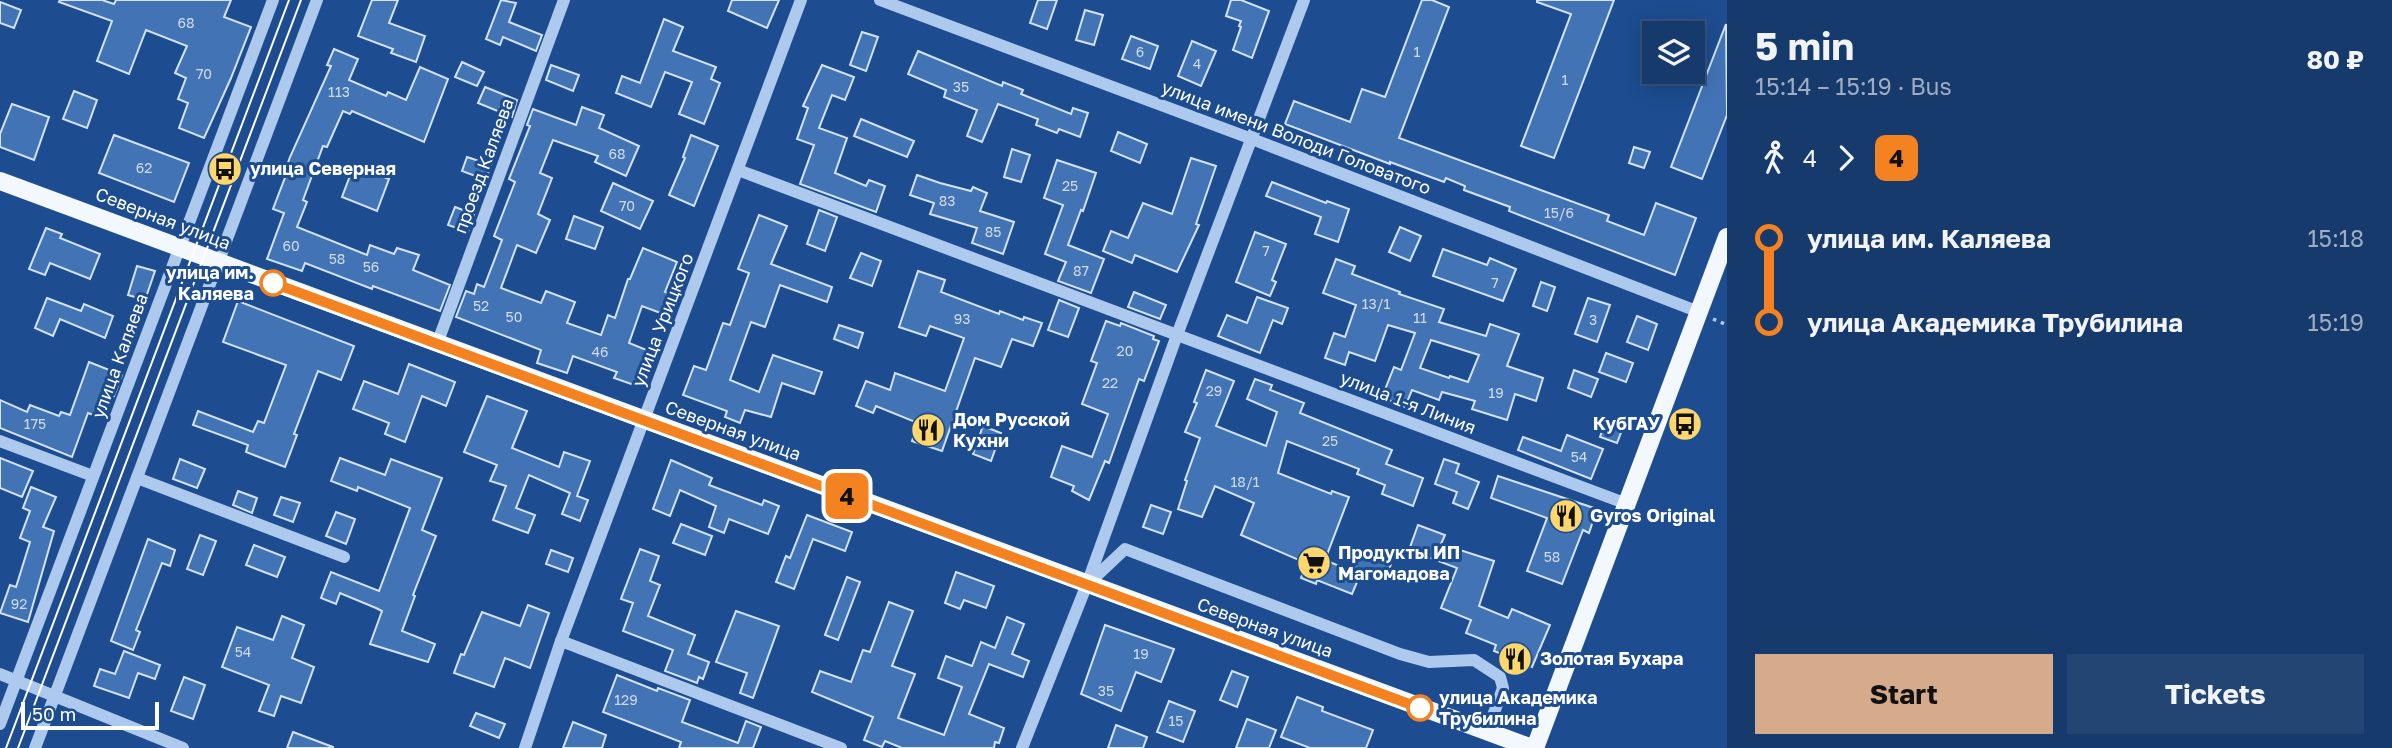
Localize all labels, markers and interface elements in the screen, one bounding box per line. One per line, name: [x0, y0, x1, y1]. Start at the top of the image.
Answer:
house number: 68: [177, 14, 195, 31]
map controls: [1642, 21, 1705, 84]
button: layers: [1642, 21, 1705, 84]
text: 5 min: [1755, 23, 1854, 68]
house number: 6: [1136, 43, 1144, 60]
house number: 1: [1414, 43, 1421, 60]
text: 80 ₽: [2306, 44, 2364, 75]
house number: 4: [1193, 55, 1201, 72]
house number: 70: [196, 65, 212, 82]
house number: 1: [1562, 71, 1569, 88]
text: 15:14 – 15:19 · Bus: [1755, 72, 1952, 100]
street label: улица имени Володи Головатого: [1159, 75, 1434, 199]
house number: 35: [953, 78, 969, 95]
house number: 113: [328, 83, 350, 100]
street label: проезд Каляева: [448, 95, 518, 236]
icon: walk: [1755, 139, 1793, 177]
icon: forward: [1827, 139, 1865, 177]
text: 4: [1889, 143, 1904, 172]
text: 4: [1803, 144, 1817, 172]
house number: 68: [608, 145, 626, 162]
bus stop icon: улица Северная: [206, 150, 244, 188]
place label: улица Северная: [250, 157, 396, 179]
house number: 62: [136, 159, 152, 176]
house number: 25: [1062, 177, 1078, 194]
street label: Северная улица: [93, 182, 234, 254]
house number: 83: [939, 192, 955, 209]
house number: 70: [619, 197, 635, 214]
house number: 15/6: [1544, 204, 1574, 221]
house number: 85: [985, 223, 1001, 240]
text: улица им. Каляева: [1807, 223, 2051, 254]
text: 15:18: [2307, 224, 2364, 252]
house number: 60: [282, 237, 300, 254]
house number: 7: [1262, 242, 1270, 259]
house number: 58: [329, 250, 345, 267]
street label: улица Урицкого: [626, 250, 698, 390]
house number: 56: [363, 258, 379, 275]
place label: улица им. Каляева: [166, 261, 254, 304]
house number: 87: [1073, 262, 1089, 279]
marker: улица им. Каляева: [260, 270, 286, 296]
house number: 7: [1491, 274, 1499, 291]
street label: улица Каляева: [86, 290, 152, 421]
house number: 13/1: [1362, 295, 1390, 312]
house number: 52: [473, 297, 489, 314]
text: улица Академика Трубилина: [1807, 307, 2183, 338]
house number: 50: [506, 308, 522, 325]
text: 15:19: [2308, 308, 2364, 336]
house number: 11: [1413, 309, 1427, 326]
house number: 93: [954, 310, 970, 327]
house number: 3: [1589, 311, 1597, 328]
house number: 20: [1117, 342, 1133, 359]
house number: 46: [591, 343, 609, 360]
street label: улица 1-я Линия: [1337, 366, 1479, 438]
house number: 22: [1102, 374, 1118, 391]
house number: 29: [1206, 382, 1222, 399]
house number: 19: [1488, 384, 1504, 401]
street label: Северная улица: [662, 395, 804, 465]
bus stop icon: КубГАУ: [1666, 405, 1704, 443]
place label: Дом Русской Кухни: [953, 408, 1070, 451]
restaurant icon: Дом Русской Кухни: [909, 411, 947, 449]
place label: КубГАУ: [1593, 412, 1660, 434]
house number: 175: [24, 415, 46, 432]
house number: 25: [1322, 432, 1338, 449]
house number: 54: [1571, 448, 1587, 465]
line badge: 4: [824, 473, 870, 519]
house number: 18/1: [1231, 473, 1260, 490]
text: 4: [840, 481, 855, 510]
restaurant icon: Gyros Original: [1547, 497, 1585, 535]
place label: Gyros Original: [1590, 504, 1715, 526]
place label: Продукты ИП Магомадова: [1338, 541, 1460, 584]
supermarket icon: Продукты ИП Магомадова: [1295, 544, 1333, 582]
house number: 58: [1544, 548, 1560, 565]
street label: Северная улица: [1194, 592, 1336, 662]
house number: 92: [11, 595, 27, 612]
restaurant icon: Золотая Бухара: [1496, 640, 1534, 678]
house number: 54: [235, 643, 251, 660]
house number: 19: [1133, 645, 1149, 662]
place label: Золотая Бухара: [1540, 647, 1683, 669]
button: Start: [1755, 654, 2053, 734]
button: Tickets: [2067, 654, 2364, 734]
house number: 35: [1098, 682, 1114, 699]
place label: улица Академика Трубилина: [1439, 686, 1597, 729]
house number: 129: [614, 691, 638, 708]
marker: улица Академика Трубилина: [1407, 695, 1433, 721]
scale bar: [21, 699, 159, 731]
text: 50 m: [32, 702, 76, 725]
house number: 15: [1169, 712, 1183, 729]

